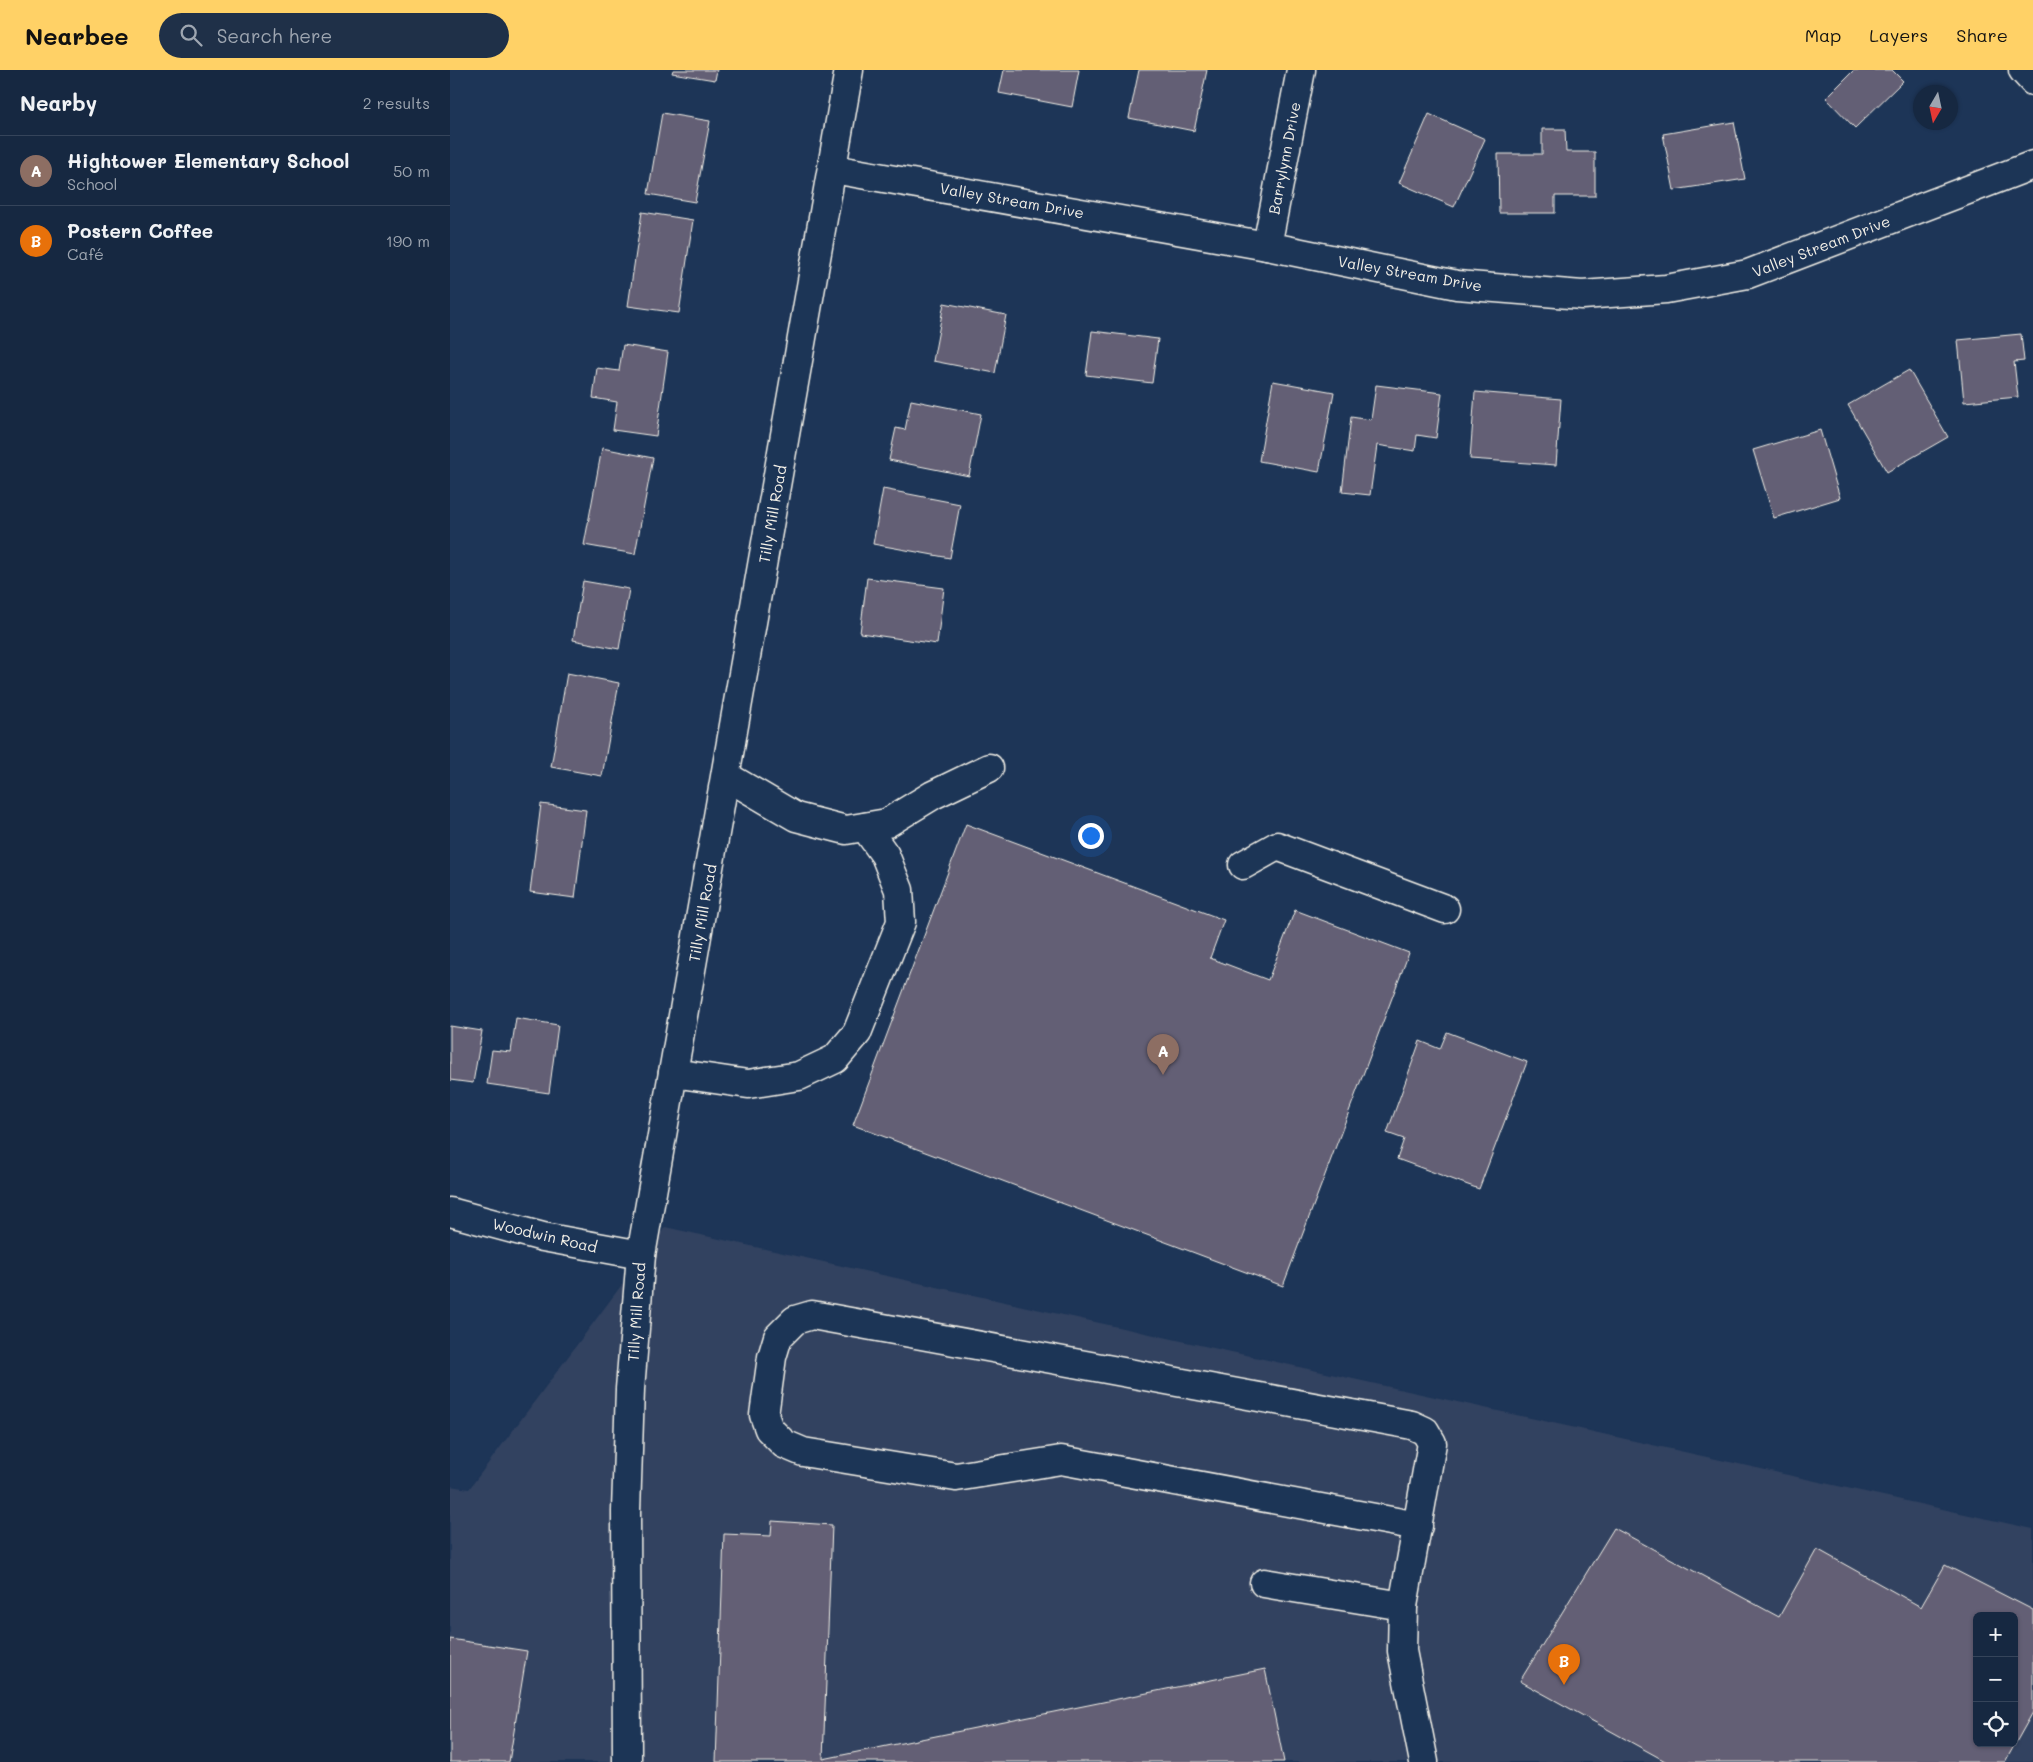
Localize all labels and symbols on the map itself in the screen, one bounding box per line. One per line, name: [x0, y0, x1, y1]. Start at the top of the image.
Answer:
north arrow: [1913, 85, 1958, 130]
street label: Barrylynn Drive: [1263, 100, 1305, 216]
street label: Valley Stream Drive: [938, 177, 1086, 223]
street label: Valley Stream Drive: [1749, 210, 1893, 282]
street label: Valley Stream Drive: [1336, 250, 1484, 296]
street label: Tilly Mill Road: [754, 463, 790, 565]
your location: [1078, 823, 1104, 849]
street label: Tilly Mill Road: [684, 862, 720, 964]
pin: A: [1147, 1034, 1179, 1075]
street label: Woodwin Road: [491, 1213, 599, 1257]
street label: Tilly Mill Road: [623, 1262, 649, 1362]
pin: B: [1548, 1644, 1580, 1685]

